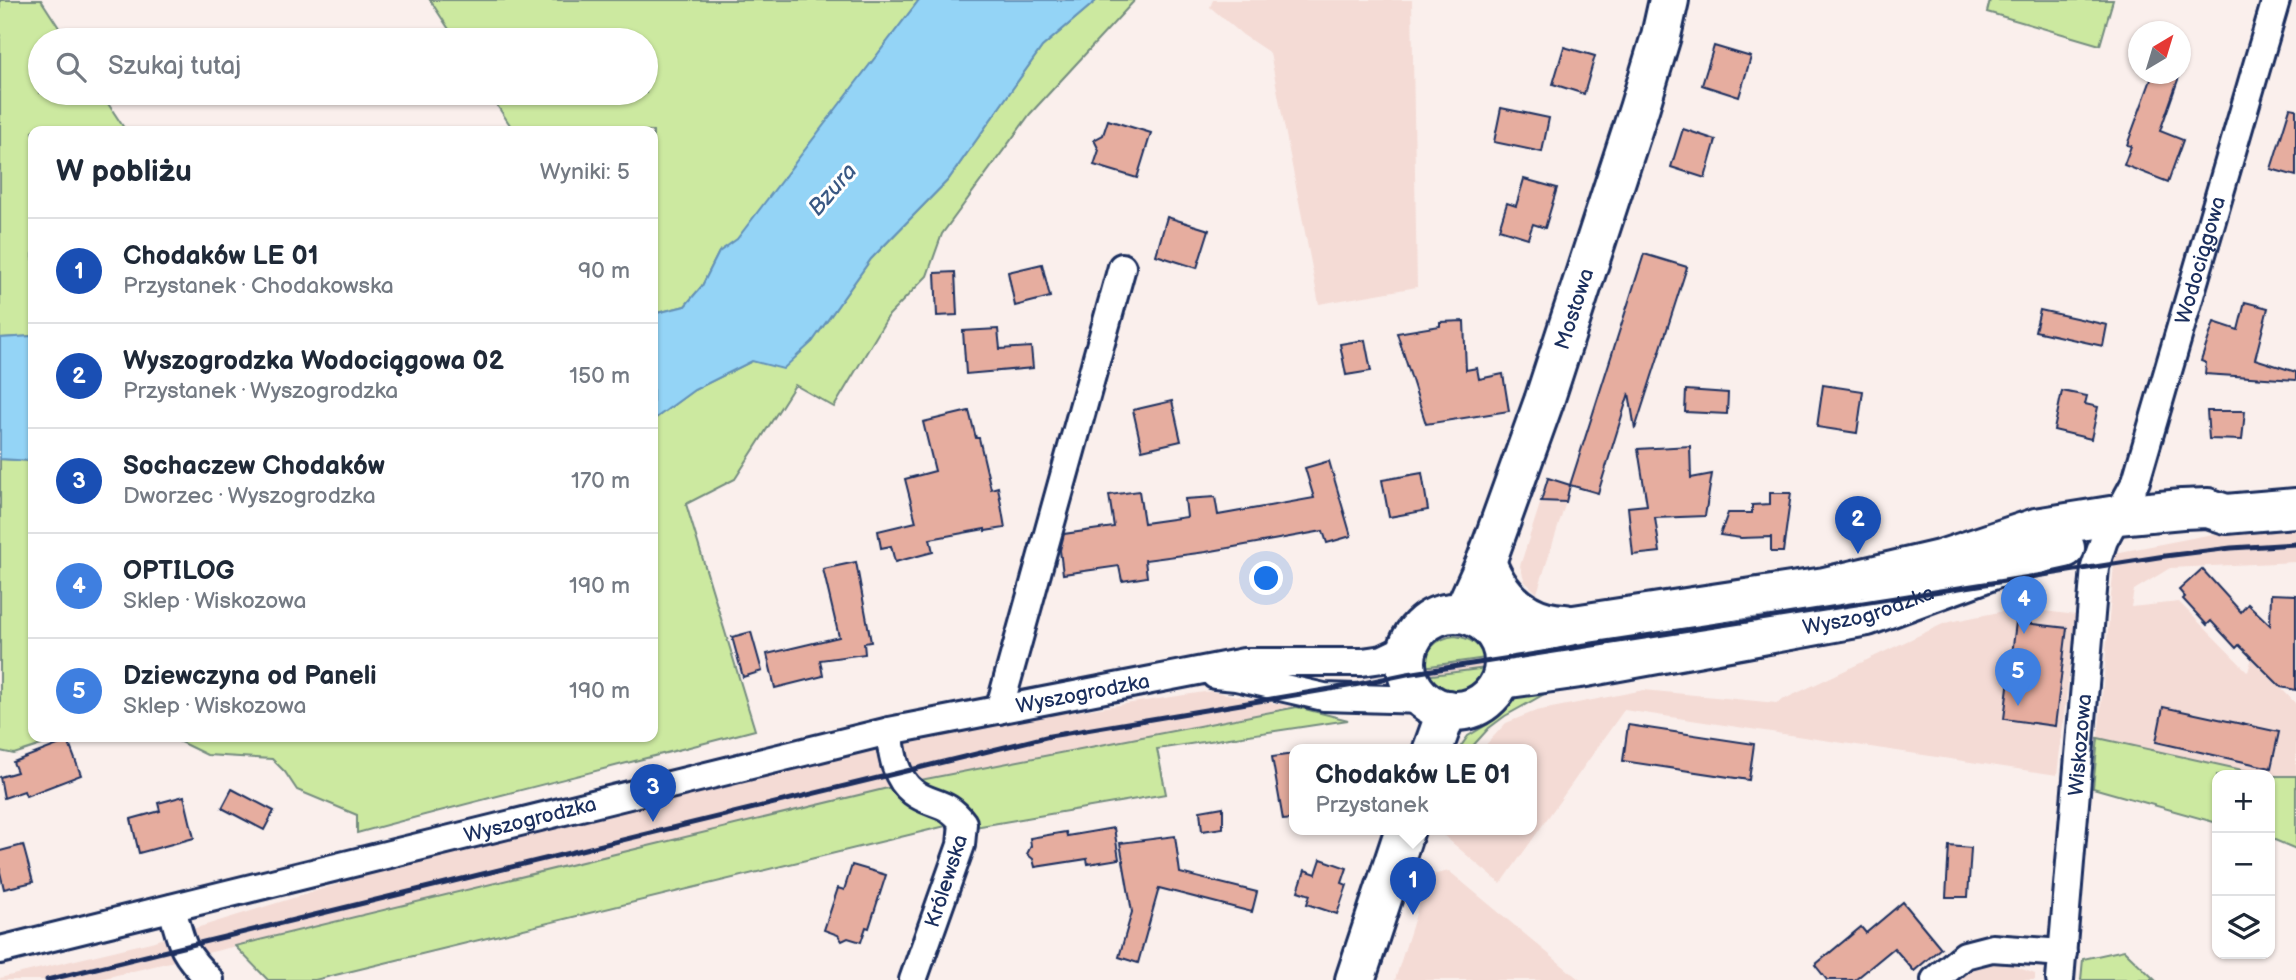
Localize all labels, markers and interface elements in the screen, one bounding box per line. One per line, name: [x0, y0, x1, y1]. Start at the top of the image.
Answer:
north arrow: [2128, 21, 2191, 84]
search box: [28, 28, 658, 105]
icon: search: [52, 48, 90, 86]
text: Szukaj tutaj: [108, 51, 241, 82]
text: W pobliżu: [56, 154, 192, 190]
text: Wyniki: 5: [540, 158, 630, 186]
water label: Bzura: [802, 158, 863, 222]
street label: Wodociągowa: [2170, 194, 2231, 327]
text: Chodaków LE 01: [123, 241, 319, 272]
text: 1: [74, 257, 84, 285]
text: 90 m: [578, 257, 630, 285]
street label: Mostowa: [1550, 265, 1599, 353]
text: Przystanek · Chodakowska: [123, 272, 394, 300]
text: Wyszogrodzka Wodociągowa 02: [123, 346, 504, 377]
text: 2: [72, 362, 86, 390]
text: 150 m: [569, 362, 630, 390]
text: Przystanek · Wyszogrodzka: [123, 377, 398, 405]
text: Sochaczew Chodaków: [123, 451, 385, 482]
text: 3: [72, 467, 86, 495]
text: 170 m: [571, 467, 630, 495]
text: Dworzec · Wyszogrodzka: [123, 482, 376, 510]
pin: 2: [1835, 496, 1881, 554]
text: OPTILOG: [123, 556, 235, 587]
your location: [1249, 561, 1283, 595]
text: 4: [72, 572, 86, 600]
text: 190 m: [569, 572, 630, 600]
pin: 4: [2001, 576, 2047, 634]
street label: Wyszogrodzka: [1801, 580, 1937, 640]
text: Sklep · Wiskozowa: [123, 587, 307, 615]
pin: 5: [1995, 648, 2041, 706]
text: Dziewczyna od Paneli: [123, 661, 377, 692]
street label: Wyszogrodzka: [1014, 669, 1152, 719]
text: 5: [72, 677, 86, 705]
text: 190 m: [569, 677, 630, 705]
text: Sklep · Wiskozowa: [123, 692, 307, 720]
street label: Wiskozowa: [2064, 693, 2097, 797]
popup: [1289, 744, 1537, 835]
text: Chodaków LE 01: [1315, 760, 1511, 791]
pin: 3: [630, 764, 676, 822]
map controls: [2212, 770, 2275, 959]
button: +: [2212, 770, 2275, 833]
text: Przystanek: [1315, 791, 1428, 819]
street label: Wyszogrodzka: [461, 792, 599, 848]
street label: Królewska: [920, 832, 973, 931]
button: −: [2212, 833, 2275, 896]
pin: 1: [1390, 857, 1436, 915]
button: layers: [2212, 896, 2275, 959]

